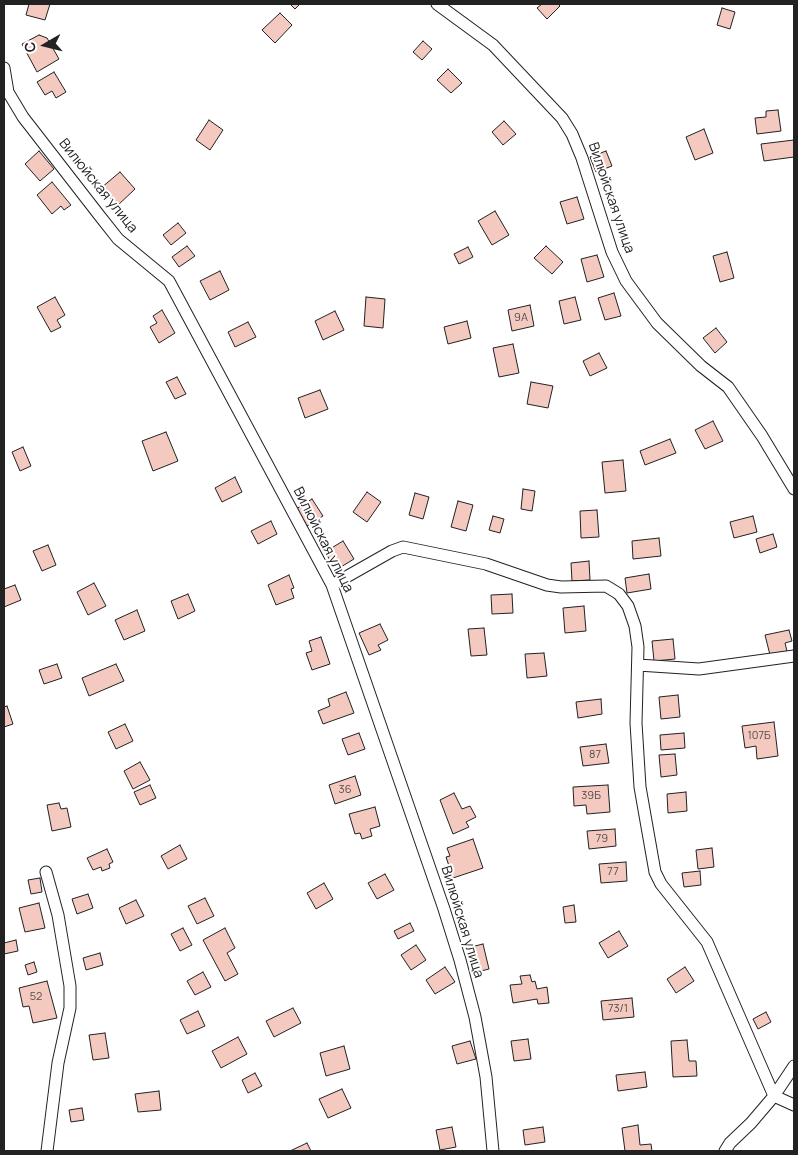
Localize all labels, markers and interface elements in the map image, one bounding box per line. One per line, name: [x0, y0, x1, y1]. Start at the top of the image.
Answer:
north arrow: [20, 20, 70, 70]
text: С: [20, 41, 40, 54]
street label: Вилюйская улица: [55, 136, 141, 236]
street label: Вилюйская улица: [584, 140, 638, 256]
house number: 9А: [514, 311, 528, 325]
street label: Вилюйская улица: [289, 484, 357, 596]
house number: 107Б: [747, 729, 771, 743]
house number: 87: [589, 748, 601, 762]
house number: 36: [339, 783, 351, 797]
house number: 39Б: [581, 789, 601, 803]
house number: 79: [596, 832, 608, 846]
street label: Вилюйская улица: [437, 864, 487, 980]
house number: 77: [607, 865, 619, 879]
house number: 52: [30, 990, 42, 1004]
house number: 73/1: [608, 1002, 628, 1016]

